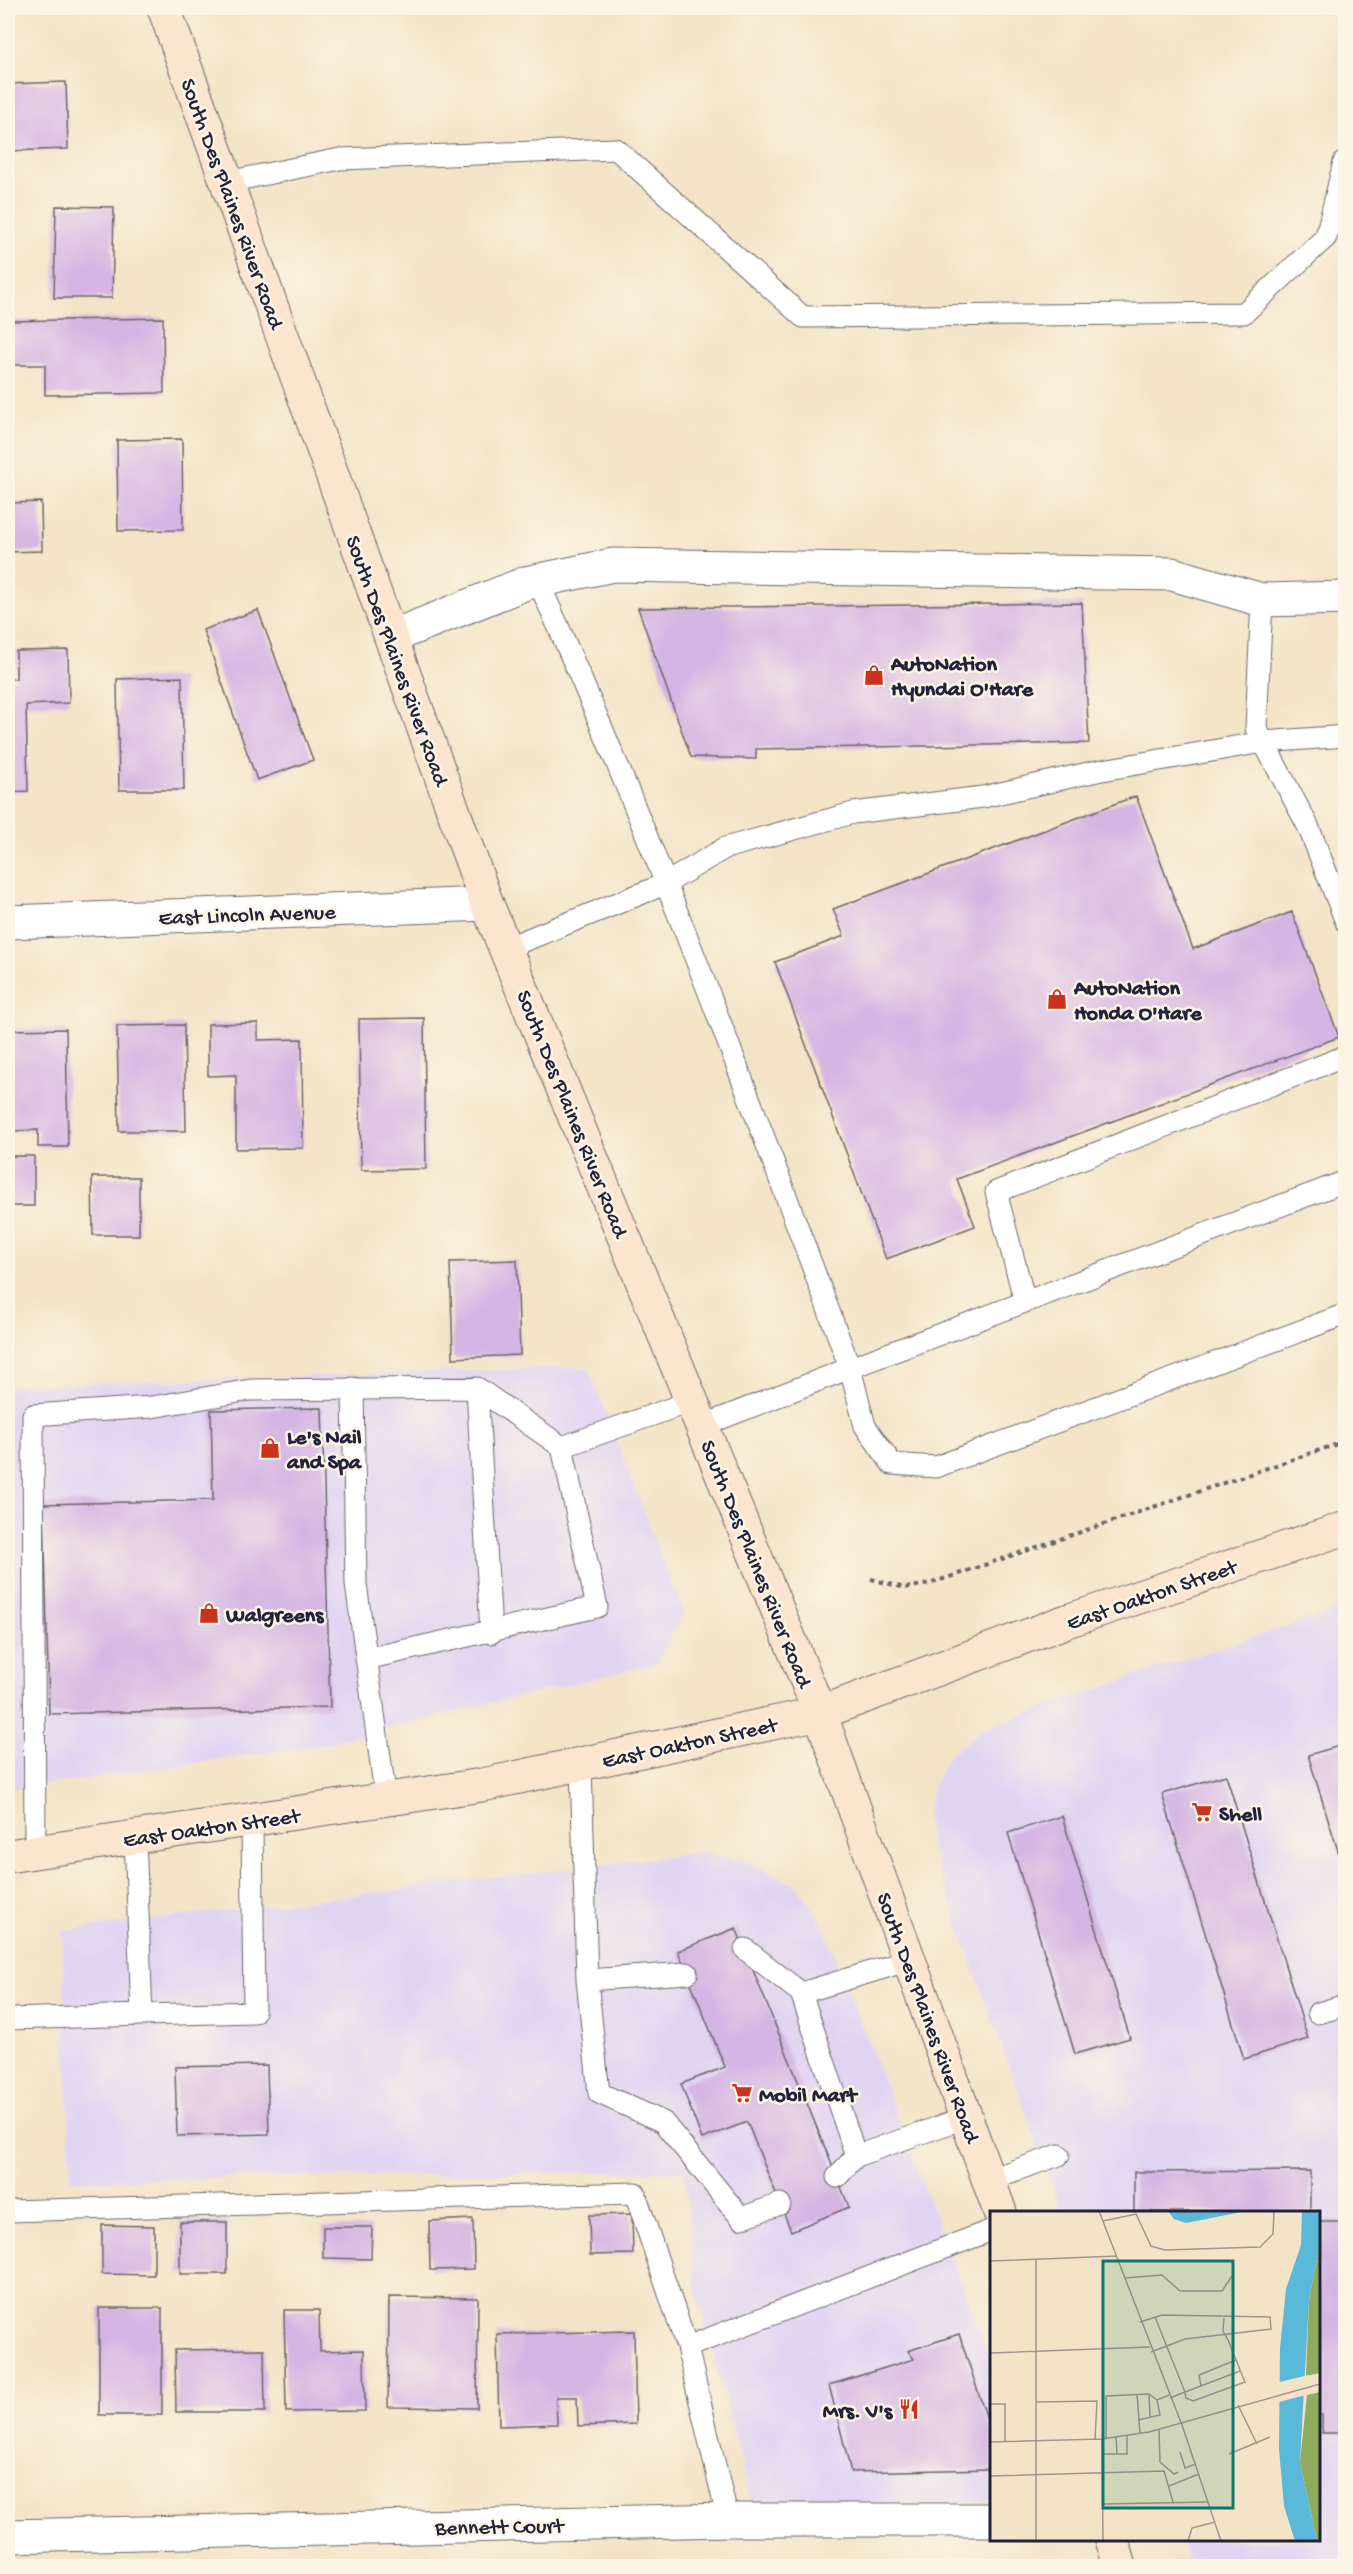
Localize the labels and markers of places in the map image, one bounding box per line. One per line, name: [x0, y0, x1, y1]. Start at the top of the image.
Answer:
place label: AutoNation Hyundai O'Hare: [890, 653, 1034, 704]
shop icon: AutoNation Hyundai O'Hare: [862, 663, 886, 687]
place label: AutoNation Honda O'Hare: [1073, 977, 1202, 1028]
shop icon: AutoNation Honda O'Hare: [1045, 987, 1069, 1011]
place label: Le's Nail and Spa: [286, 1426, 363, 1477]
shop icon: Le's Nail and Spa: [258, 1436, 282, 1460]
shop icon: Walgreens: [197, 1601, 221, 1625]
place label: Walgreens: [225, 1604, 325, 1630]
supermarket icon: Shell: [1190, 1800, 1214, 1824]
place label: Shell: [1219, 1803, 1262, 1829]
supermarket icon: Mobil Mart: [730, 2081, 754, 2105]
place label: Mobil Mart: [759, 2084, 858, 2110]
restaurant icon: Mrs. V's: [897, 2397, 921, 2421]
place label: Mrs. V's: [823, 2400, 894, 2426]

